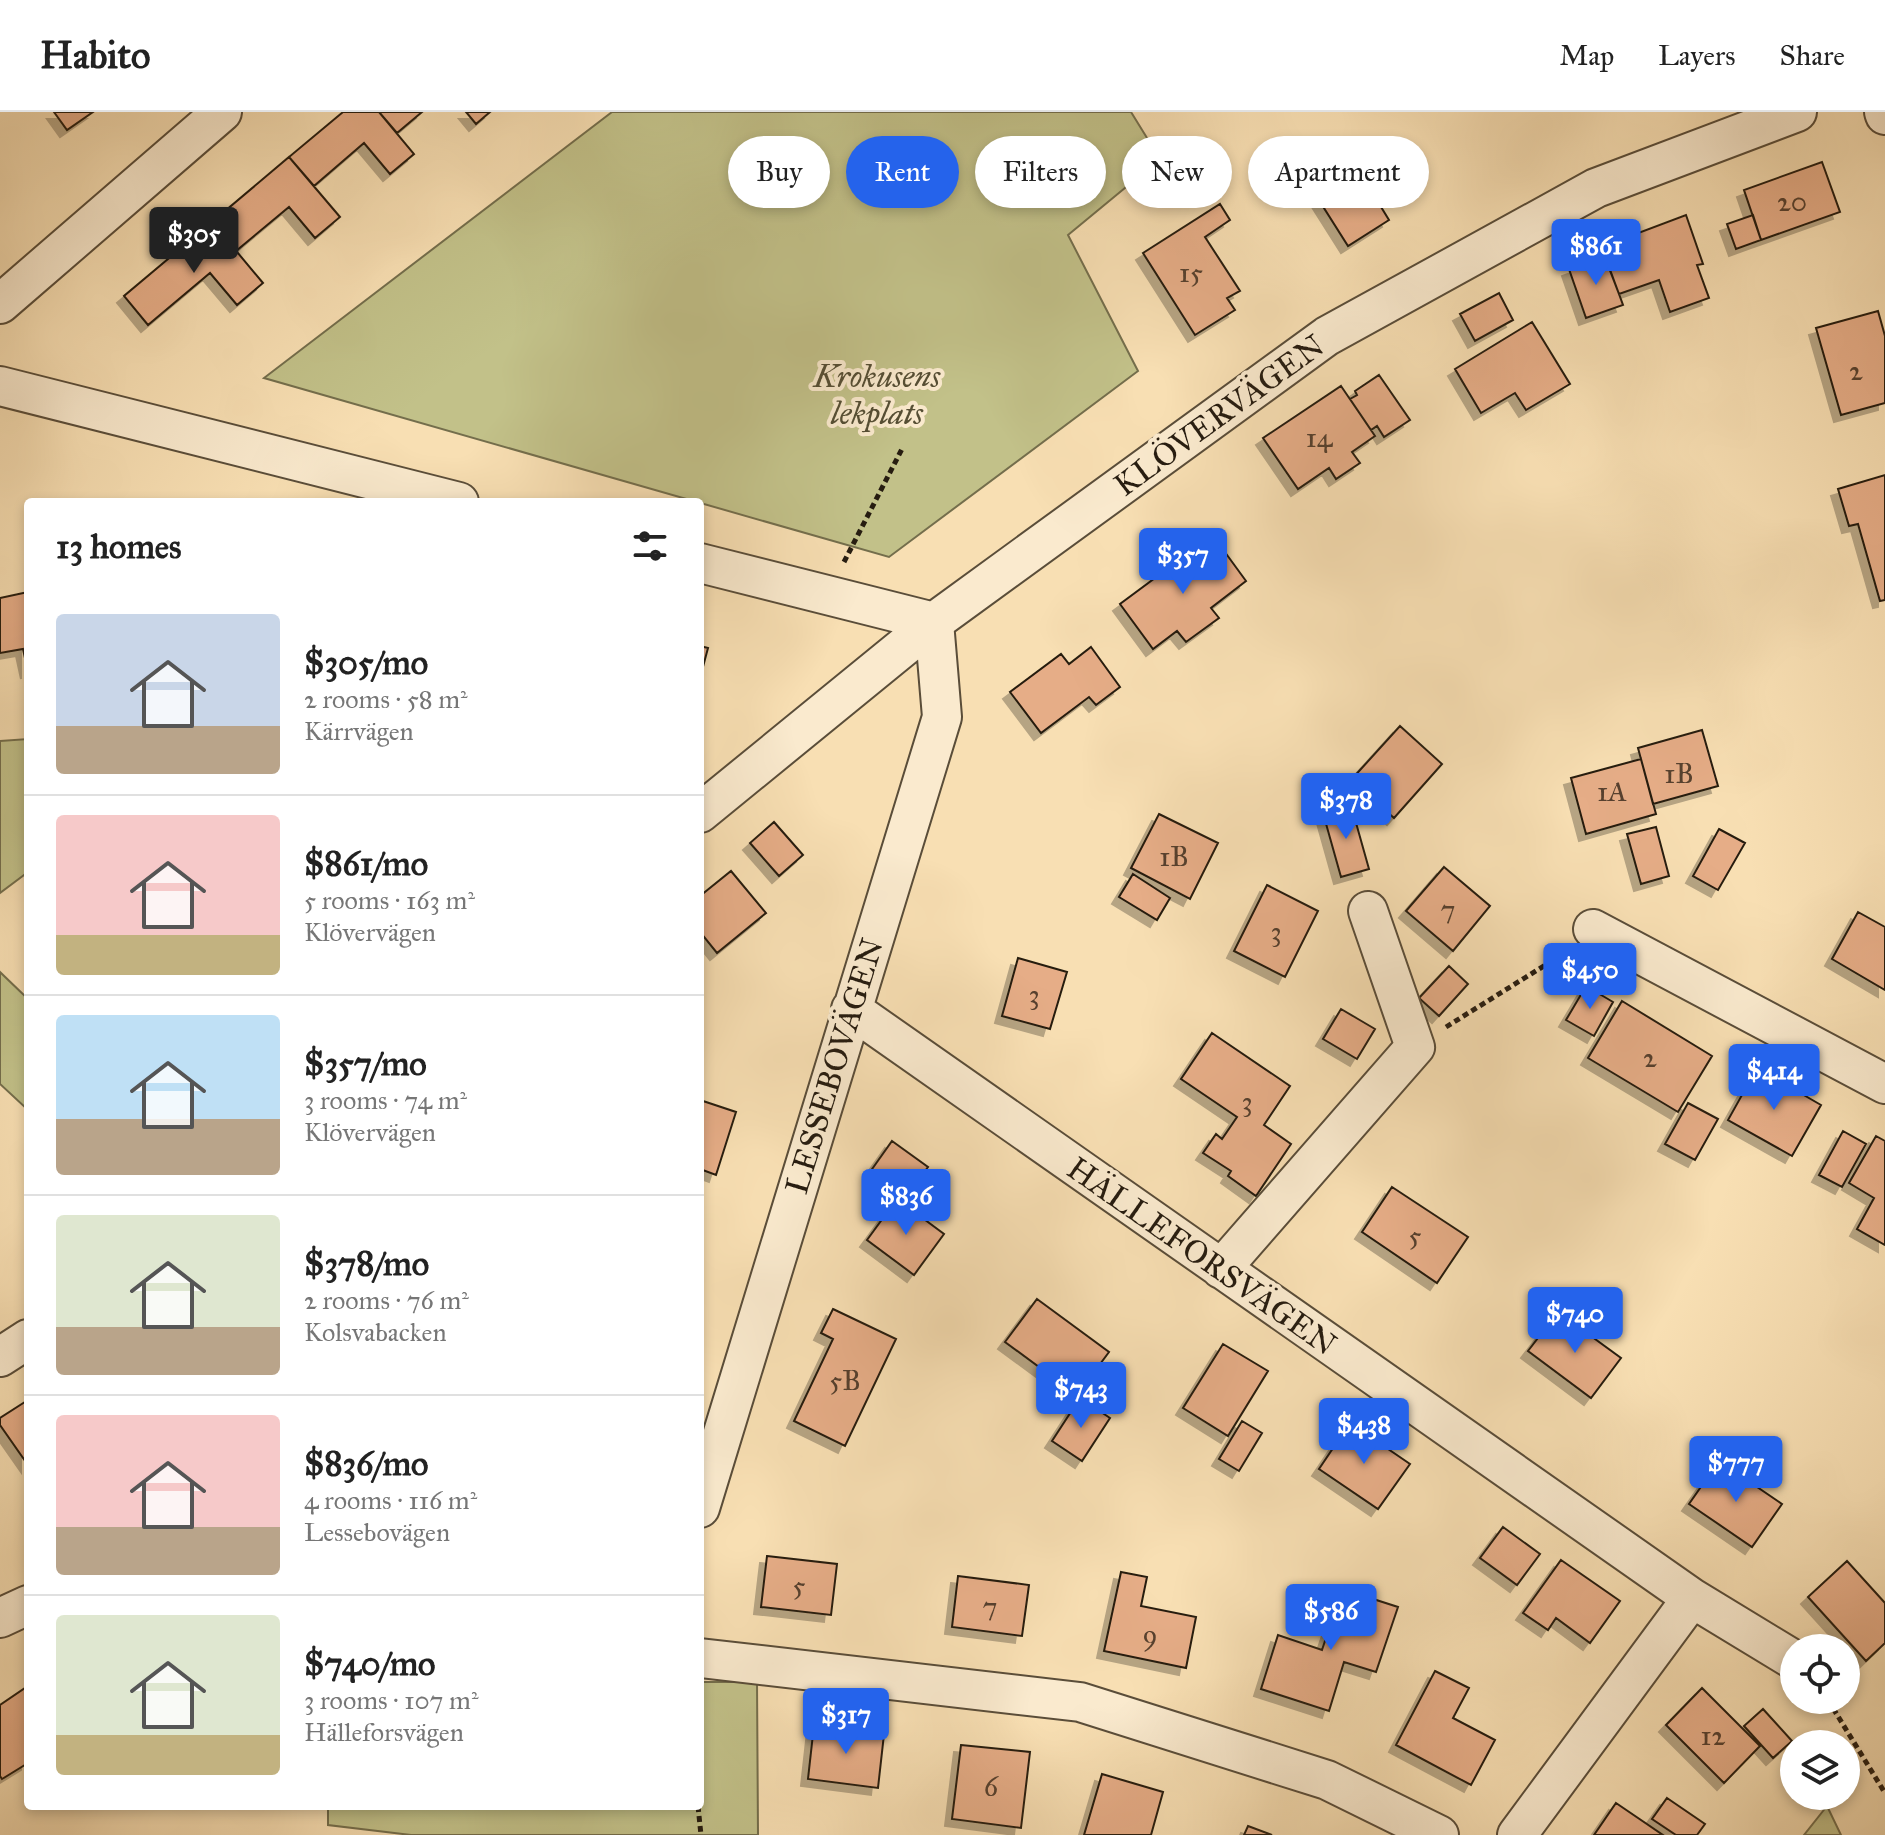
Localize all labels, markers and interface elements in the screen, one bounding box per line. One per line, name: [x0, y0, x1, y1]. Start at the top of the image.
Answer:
text: Habito: [40, 32, 150, 78]
text: Map: [1559, 38, 1614, 73]
text: Layers: [1658, 38, 1736, 73]
text: Share: [1780, 38, 1845, 73]
chip: Buy: [728, 136, 830, 208]
chip: Rent: [846, 136, 959, 208]
chip: Filters: [975, 136, 1106, 208]
chip: New: [1122, 136, 1232, 208]
chip: Apartment: [1248, 136, 1429, 208]
house number: 20: [1777, 184, 1807, 219]
pin: $305: [147, 207, 241, 275]
text: $305: [167, 217, 221, 249]
pin: $861: [1549, 219, 1643, 287]
text: $861: [1570, 229, 1622, 261]
house number: 15: [1179, 255, 1203, 290]
street label: KLÖVERVÄGEN: [1107, 326, 1332, 505]
house number: 2: [1849, 353, 1863, 388]
park label: Krokusens lekplats: [812, 357, 941, 433]
house number: 14: [1306, 420, 1334, 455]
icon: filters: [628, 524, 672, 568]
text: 13 homes: [56, 526, 181, 567]
pin: $357: [1136, 528, 1230, 596]
text: $357: [1157, 538, 1209, 570]
text: $305/mo: [304, 642, 428, 683]
icon: home: [120, 646, 216, 742]
text: 2 rooms · 58 m²: [304, 683, 468, 715]
text: Kärrvägen: [304, 715, 414, 747]
house number: 1B: [1664, 756, 1694, 791]
pin: $378: [1299, 773, 1393, 841]
house number: 1A: [1597, 774, 1627, 809]
text: $378: [1319, 783, 1373, 815]
house number: 1B: [1159, 839, 1189, 874]
text: $861/mo: [304, 843, 428, 884]
icon: home: [120, 847, 216, 943]
text: 5 rooms · 163 m²: [304, 884, 475, 916]
house number: 7: [1441, 892, 1455, 927]
house number: 3: [1270, 914, 1282, 949]
text: Klövervägen: [304, 916, 436, 948]
street label: LESSEBOVÄGEN: [777, 934, 892, 1199]
pin: $450: [1543, 943, 1637, 1011]
text: $450: [1561, 953, 1619, 985]
house number: 3: [1028, 977, 1040, 1012]
house number: 2: [1643, 1040, 1657, 1075]
text: $357/mo: [304, 1043, 427, 1084]
pin: $414: [1727, 1044, 1821, 1112]
icon: home: [120, 1047, 216, 1143]
text: $414: [1747, 1054, 1801, 1086]
text: 3 rooms · 74 m²: [304, 1084, 467, 1116]
house number: 3: [1241, 1084, 1253, 1119]
text: Klövervägen: [304, 1116, 436, 1148]
street label: HÄLLEFORSVÄGEN: [1060, 1149, 1344, 1364]
pin: $836: [859, 1169, 953, 1237]
text: $836: [879, 1179, 933, 1211]
house number: 5: [1408, 1218, 1422, 1253]
text: $378/mo: [304, 1243, 429, 1284]
icon: home: [120, 1247, 216, 1343]
text: 2 rooms · 76 m²: [304, 1284, 469, 1316]
pin: $740: [1528, 1287, 1622, 1355]
text: $740: [1546, 1297, 1604, 1329]
text: Kolsvabacken: [304, 1316, 447, 1348]
pin: $743: [1034, 1362, 1128, 1430]
house number: 5B: [829, 1363, 861, 1398]
text: $743: [1054, 1372, 1108, 1404]
pin: $438: [1317, 1398, 1411, 1466]
text: $438: [1337, 1408, 1391, 1440]
pin: $777: [1689, 1436, 1783, 1504]
text: $836/mo: [304, 1443, 429, 1484]
text: $777: [1707, 1446, 1765, 1478]
icon: home: [120, 1447, 216, 1543]
text: 4 rooms · 116 m²: [304, 1484, 477, 1516]
text: Lessebovägen: [304, 1516, 450, 1548]
house number: 5: [792, 1568, 806, 1603]
pin: $586: [1284, 1584, 1378, 1652]
house number: 7: [983, 1589, 997, 1624]
text: $586: [1304, 1594, 1358, 1626]
house number: 9: [1142, 1617, 1158, 1652]
map controls: [1780, 1634, 1860, 1810]
button: locate: [1780, 1634, 1860, 1714]
text: $740/mo: [304, 1643, 435, 1684]
icon: home: [120, 1647, 216, 1743]
text: 3 rooms · 107 m²: [304, 1684, 479, 1716]
pin: $317: [799, 1688, 893, 1756]
text: $317: [821, 1698, 871, 1730]
text: Hälleforsvägen: [304, 1716, 464, 1748]
house number: 12: [1701, 1718, 1726, 1753]
button: layers: [1780, 1730, 1860, 1810]
house number: 6: [984, 1769, 1000, 1804]

